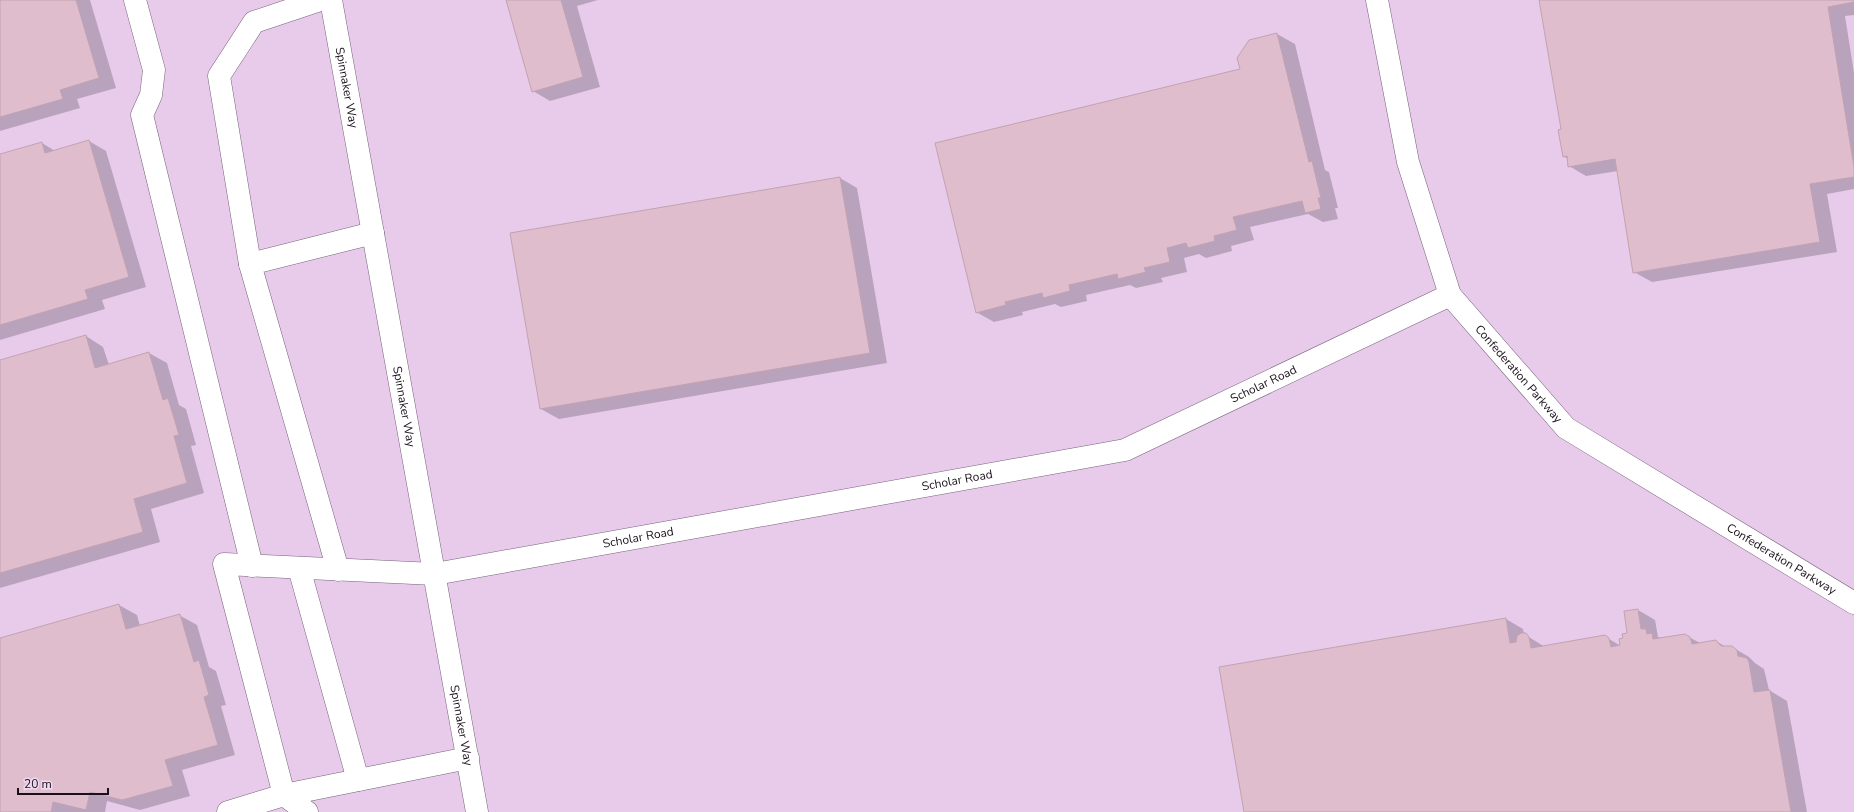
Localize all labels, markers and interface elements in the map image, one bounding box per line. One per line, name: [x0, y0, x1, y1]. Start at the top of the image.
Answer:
street label: Spinnaker Way: [332, 46, 362, 130]
street label: Confederation Parkway: [1472, 321, 1566, 427]
street label: Scholar Road: [1228, 361, 1299, 407]
street label: Spinnaker Way: [389, 365, 419, 449]
street label: Scholar Road: [920, 466, 994, 494]
street label: Confederation Parkway: [1724, 520, 1840, 599]
street label: Scholar Road: [601, 523, 675, 552]
street label: Spinnaker Way: [446, 684, 477, 768]
scale bar: [18, 770, 108, 796]
text: 20 m: [24, 776, 52, 792]

